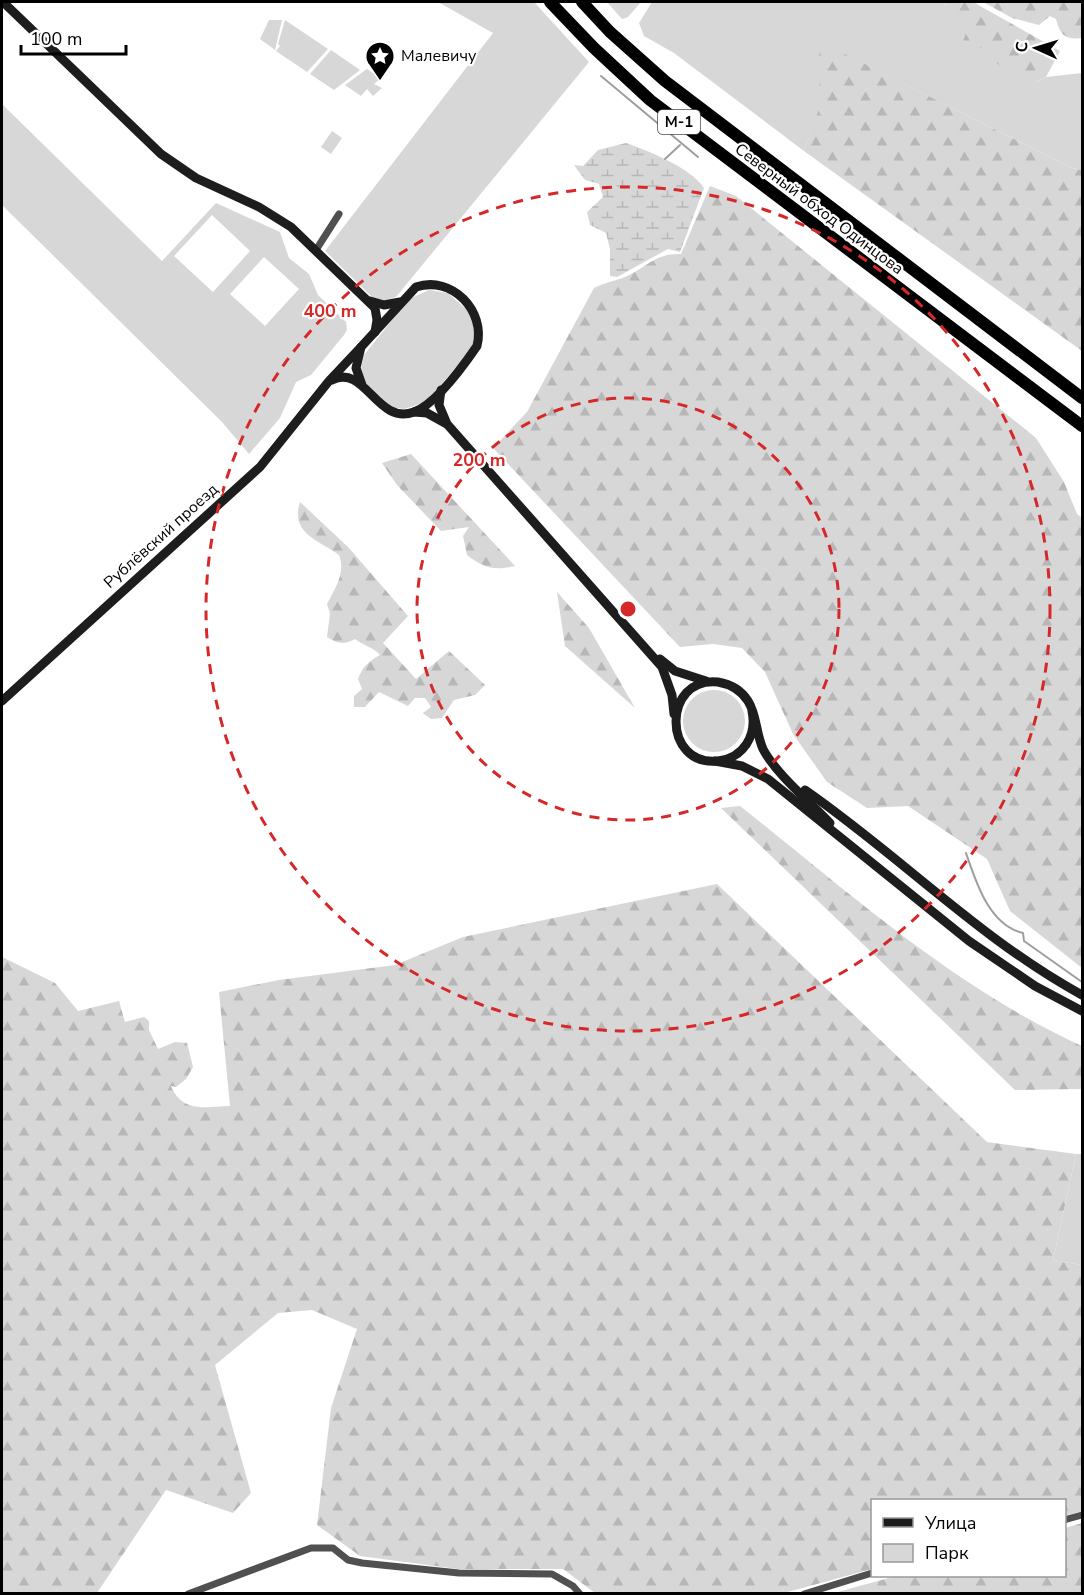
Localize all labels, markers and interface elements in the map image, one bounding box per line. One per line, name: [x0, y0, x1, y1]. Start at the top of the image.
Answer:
scale bar: [21, 18, 126, 56]
north arrow: [1006, 18, 1066, 78]
text: 100 m: [30, 27, 82, 51]
place icon: Малевичу: [364, 40, 396, 82]
text: С: [1011, 41, 1033, 53]
place label: Малевичу: [401, 45, 477, 67]
road number: М-1: [658, 110, 700, 134]
street label: Северный обход Одинцова: [730, 138, 908, 280]
text: 400 m: [303, 299, 357, 323]
text: 200 m: [452, 448, 506, 472]
street label: Рублёвский проезд: [99, 478, 223, 593]
centre of rings: [618, 599, 638, 619]
legend: [871, 1499, 1066, 1577]
text: Улица: [924, 1511, 976, 1535]
text: Парк: [925, 1541, 969, 1565]

